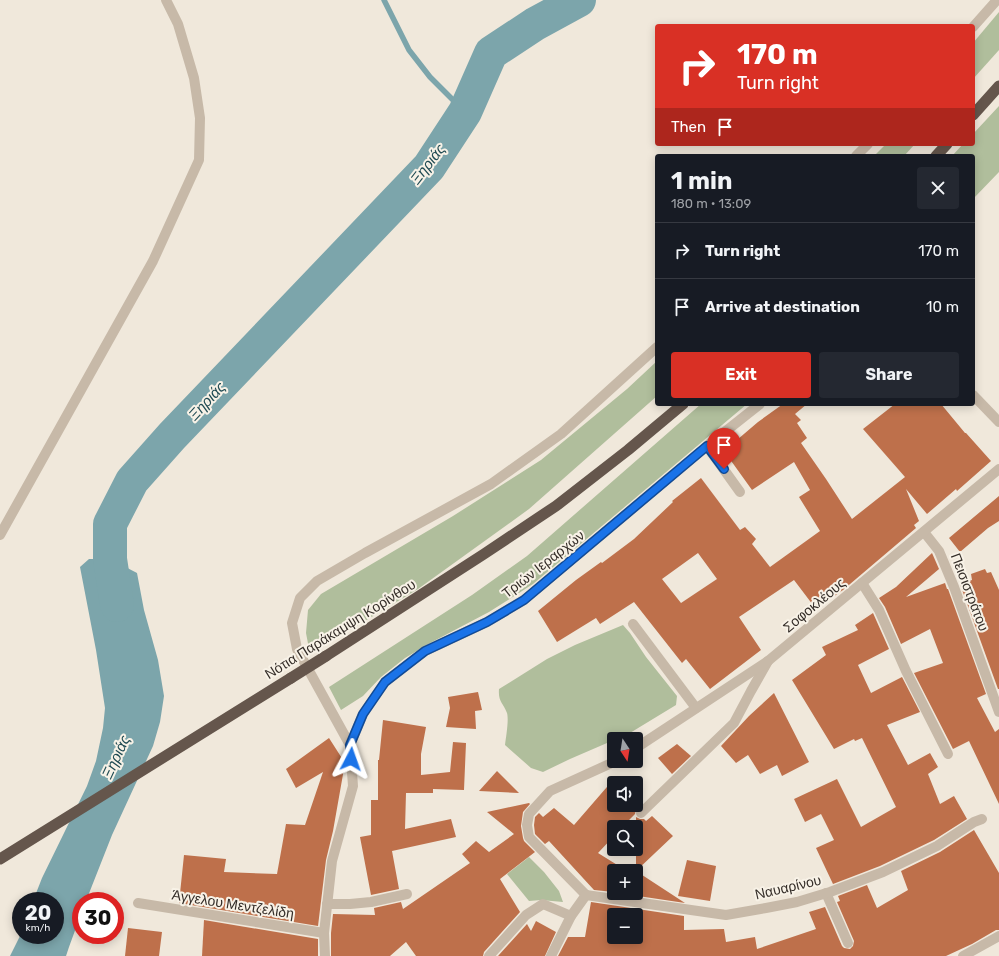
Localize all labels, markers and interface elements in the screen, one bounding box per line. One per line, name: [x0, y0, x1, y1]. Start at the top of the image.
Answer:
text: 170 m: [737, 38, 818, 71]
icon: right: [671, 40, 723, 92]
text: Turn right: [737, 72, 819, 94]
icon: arrive: [714, 116, 736, 138]
text: Then: [671, 118, 706, 136]
water label: Ξηριάς: [406, 140, 450, 188]
text: 1 min: [671, 167, 732, 195]
button: close: [917, 167, 959, 209]
text: 180 m · 13:09: [671, 196, 751, 211]
icon: right: [671, 240, 693, 262]
text: Turn right: [705, 242, 780, 260]
text: 170 m: [918, 242, 959, 260]
icon: arrive: [671, 296, 693, 318]
text: Arrive at destination: [705, 298, 860, 316]
text: 10 m: [926, 298, 959, 316]
button: Exit: [671, 352, 811, 398]
button: Share: [819, 352, 959, 398]
water label: Ξηριάς: [184, 378, 230, 425]
pin: [707, 428, 741, 469]
icon: arrive: [713, 434, 735, 456]
street label: Τριών Ιεραρχών: [499, 527, 588, 602]
street label: Πεισιστράτου: [947, 551, 992, 634]
street label: Σοφοκλέους: [780, 574, 849, 636]
street label: Νότια Παράκαμψη Κορίνθου: [262, 576, 419, 683]
water label: Ξηριάς: [98, 732, 134, 782]
north arrow: [607, 732, 643, 768]
map controls: [607, 732, 643, 944]
position arrow: [330, 738, 372, 780]
button: sound: [607, 776, 643, 812]
button: search: [607, 820, 643, 856]
button: +: [607, 864, 643, 900]
street label: Ναυαρίνου: [753, 872, 823, 903]
street label: Άγγελου Μεντζελίδη: [171, 886, 295, 923]
speed limit sign: 30: [72, 892, 124, 944]
text: 20: [25, 901, 51, 925]
button: −: [607, 908, 643, 944]
text: km/h: [26, 922, 50, 934]

